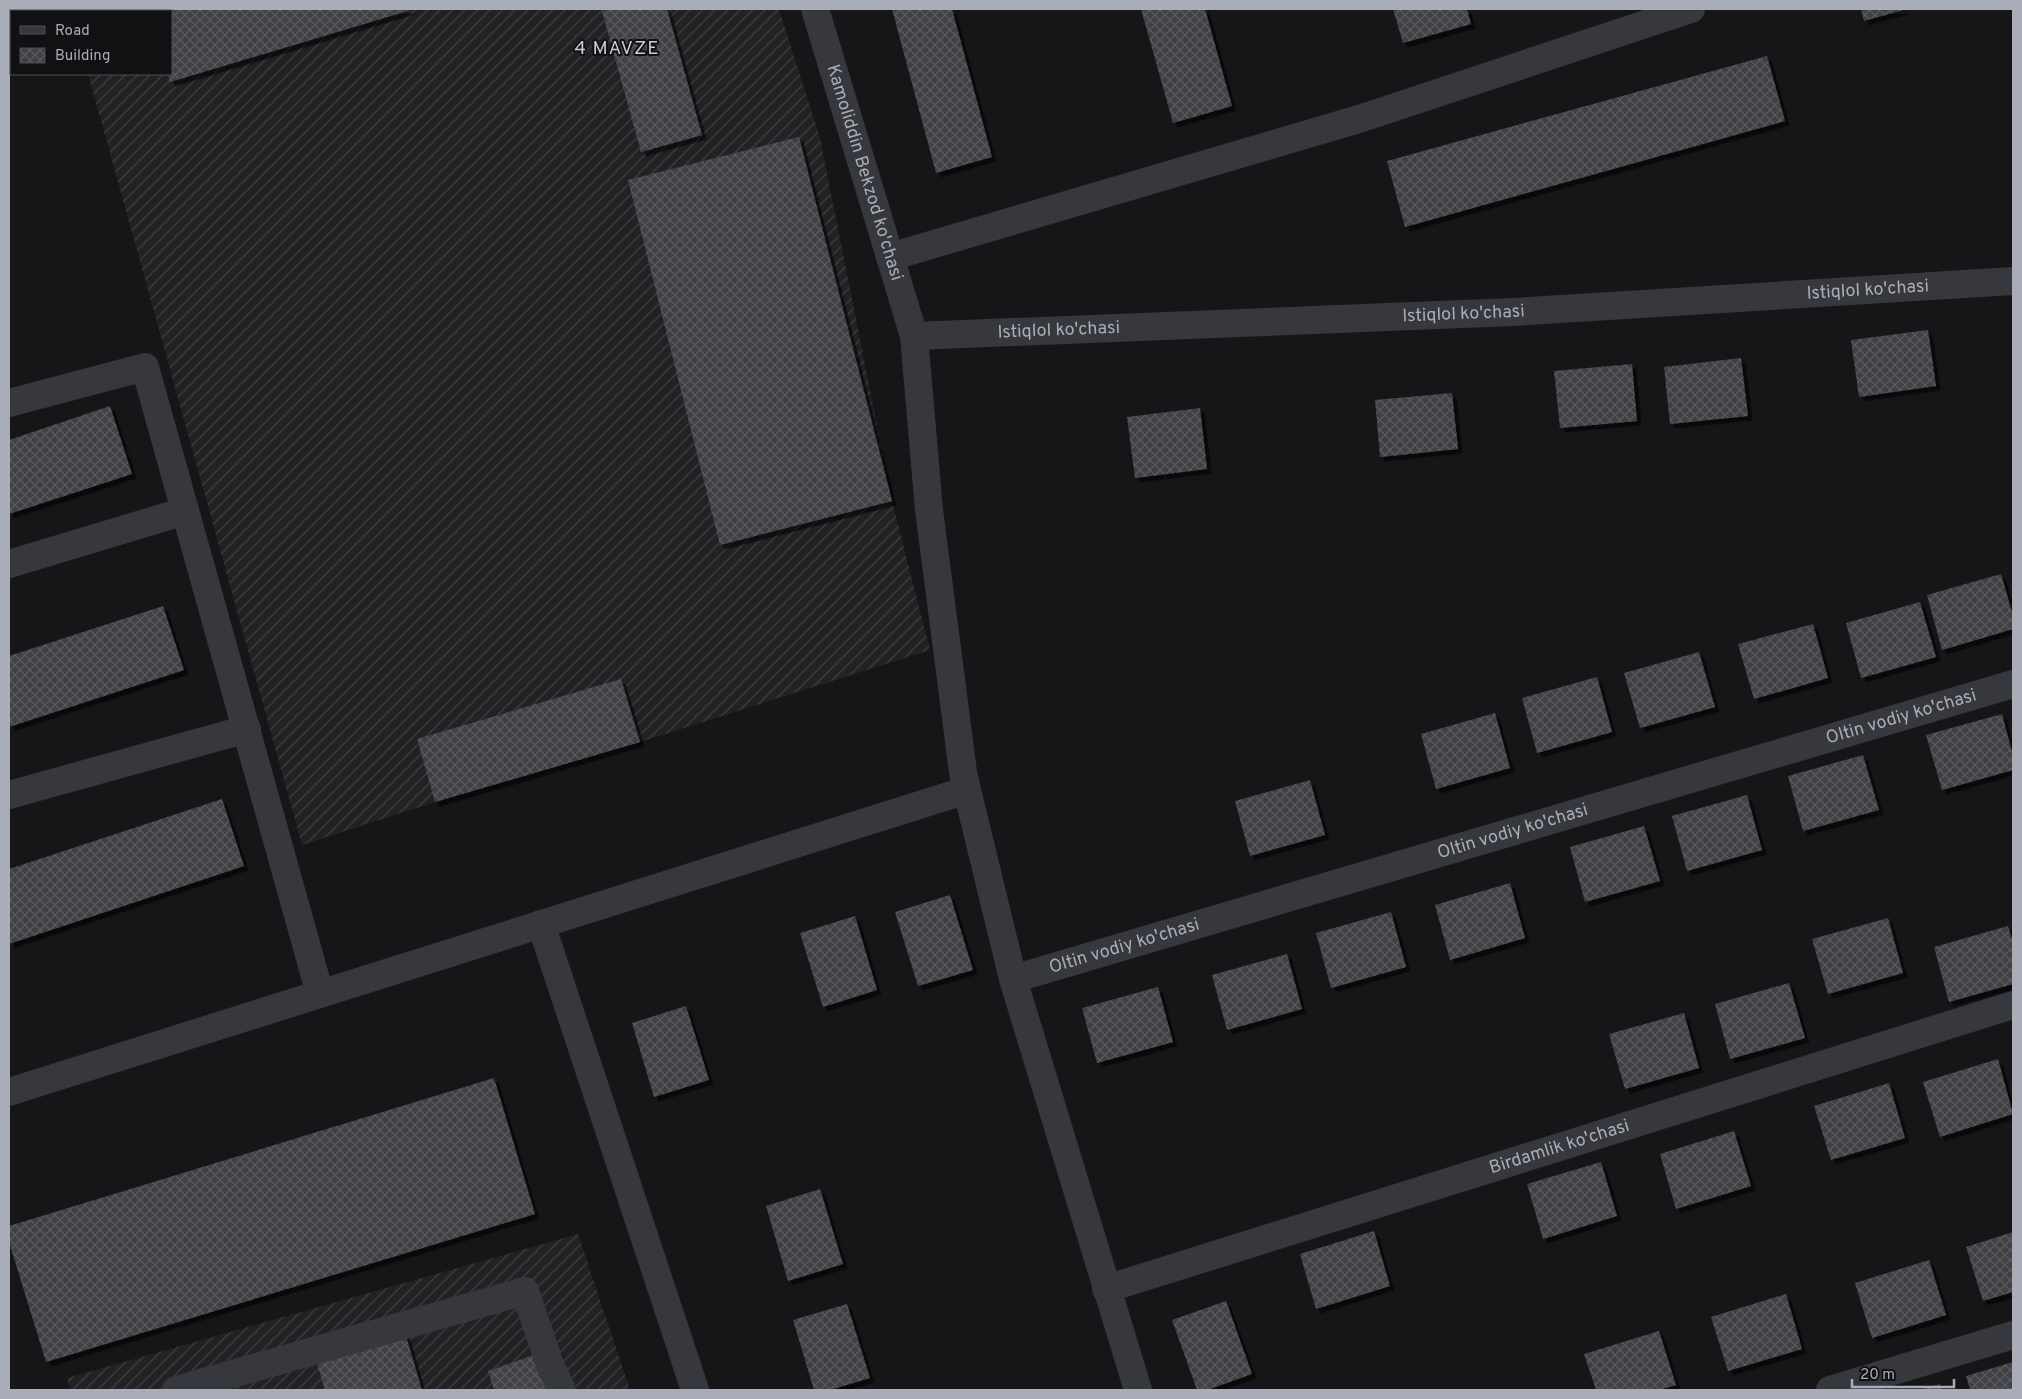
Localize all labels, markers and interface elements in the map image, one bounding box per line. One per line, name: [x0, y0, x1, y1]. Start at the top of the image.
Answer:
legend: [10, 10, 172, 75]
text: Road: [55, 22, 90, 41]
district label: 4 MAVZE: [574, 37, 660, 61]
text: Building: [55, 47, 110, 66]
street label: Kamoliddin Bekzod ko'chasi: [821, 62, 908, 284]
street label: Istiqlol ko'chasi: [1806, 275, 1930, 305]
street label: Istiqlol ko'chasi: [1402, 300, 1525, 328]
street label: Istiqlol ko'chasi: [997, 316, 1121, 344]
street label: Oltin vodiy ko'chasi: [1823, 684, 1979, 750]
street label: Oltin vodiy ko'chasi: [1435, 798, 1591, 865]
street label: Oltin vodiy ko'chasi: [1046, 913, 1202, 979]
street label: Birdamlik ko'chasi: [1486, 1114, 1632, 1180]
scale bar: [1852, 1356, 1954, 1388]
text: 20 m: [1860, 1366, 1895, 1385]

